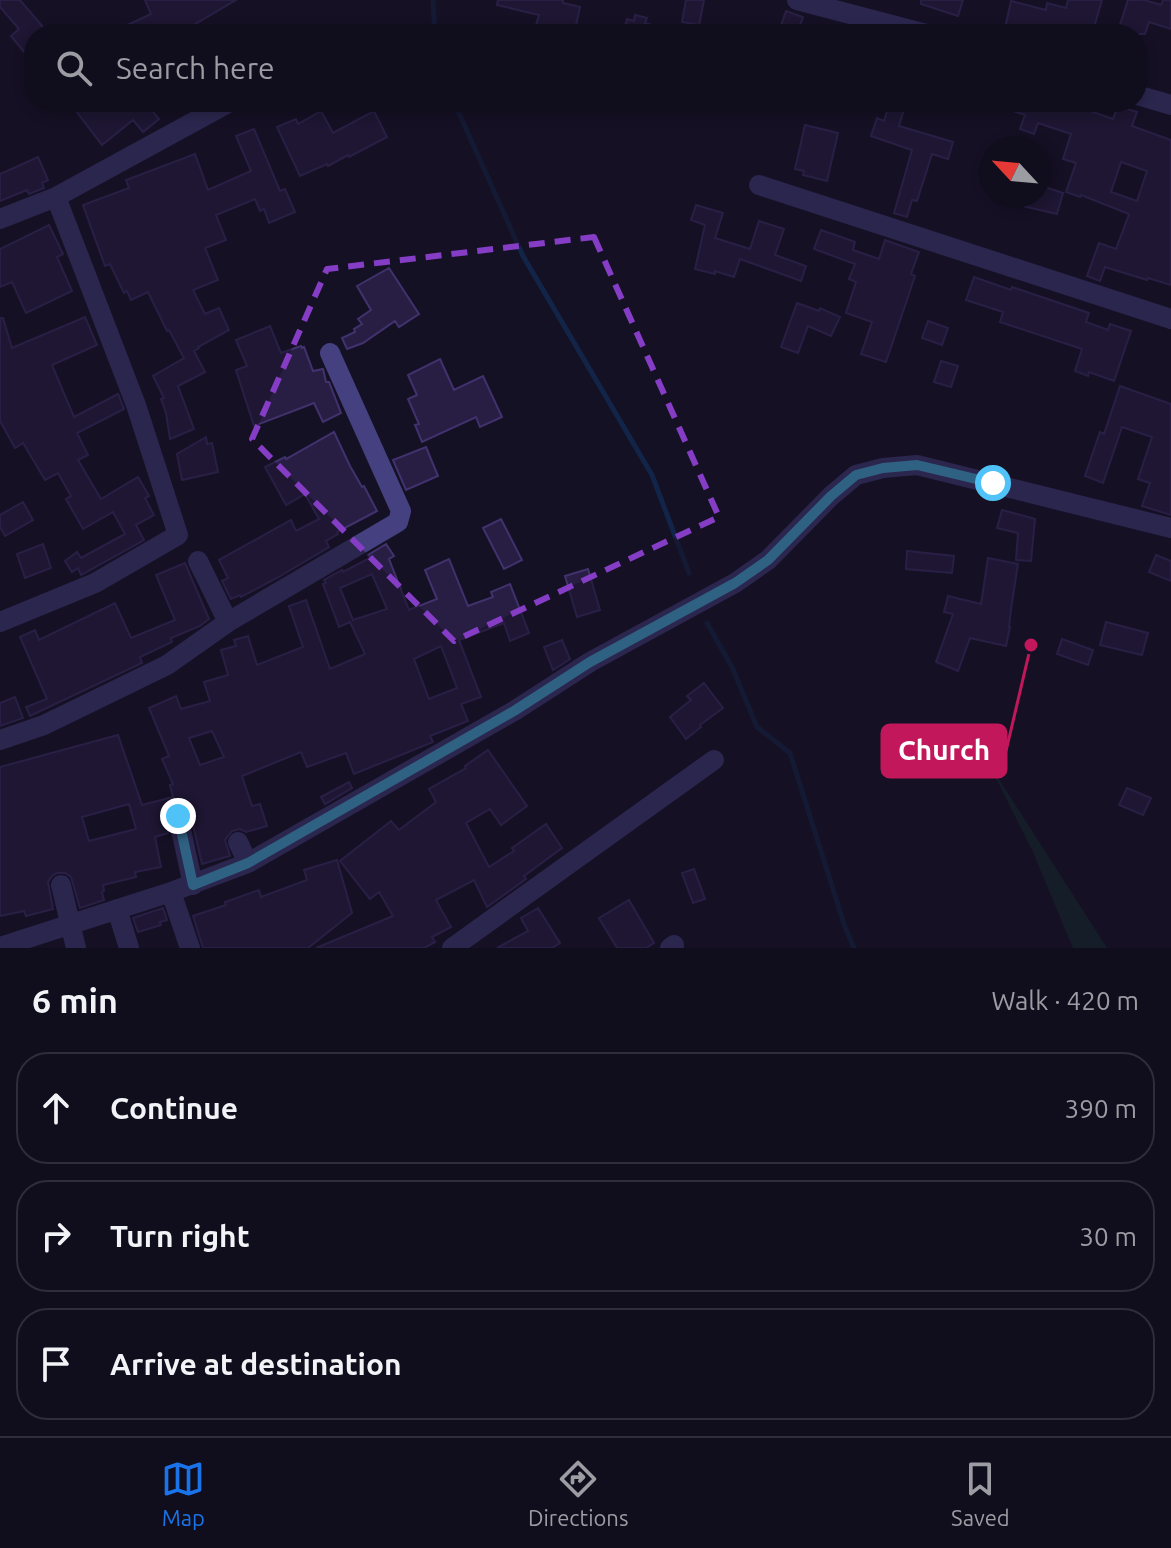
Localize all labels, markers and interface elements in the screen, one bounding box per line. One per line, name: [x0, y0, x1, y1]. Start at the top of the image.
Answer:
search box: [24, 24, 1147, 112]
icon: search: [52, 46, 96, 90]
text: Search here: [116, 51, 275, 85]
north arrow: [979, 136, 1051, 208]
route start: [975, 465, 1011, 501]
callout: Church: [882, 725, 1006, 777]
text: Church: [898, 734, 990, 765]
route end: [160, 798, 196, 834]
text: 6 min: [32, 981, 118, 1019]
text: Walk · 420 m: [991, 986, 1139, 1015]
icon: ahead: [34, 1086, 78, 1130]
text: Continue: [110, 1091, 238, 1125]
text: 390 m: [1065, 1094, 1137, 1123]
icon: right: [34, 1214, 78, 1258]
text: Turn right: [110, 1219, 250, 1253]
text: 30 m: [1079, 1222, 1137, 1251]
icon: arrive: [34, 1342, 78, 1386]
text: Arrive at destination: [110, 1347, 402, 1381]
tab: Map: [161, 1457, 205, 1530]
tab: Directions: [528, 1457, 628, 1530]
tab: Saved: [951, 1457, 1010, 1530]

